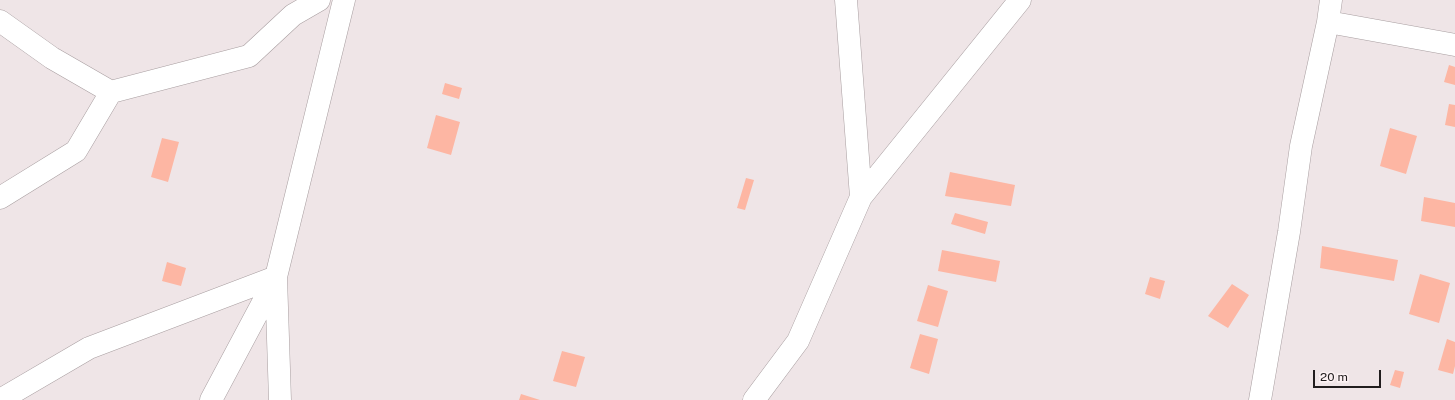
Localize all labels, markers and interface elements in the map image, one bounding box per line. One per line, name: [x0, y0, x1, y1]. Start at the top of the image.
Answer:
scale bar: [1315, 362, 1383, 388]
text: 20 m: [1320, 370, 1348, 384]

